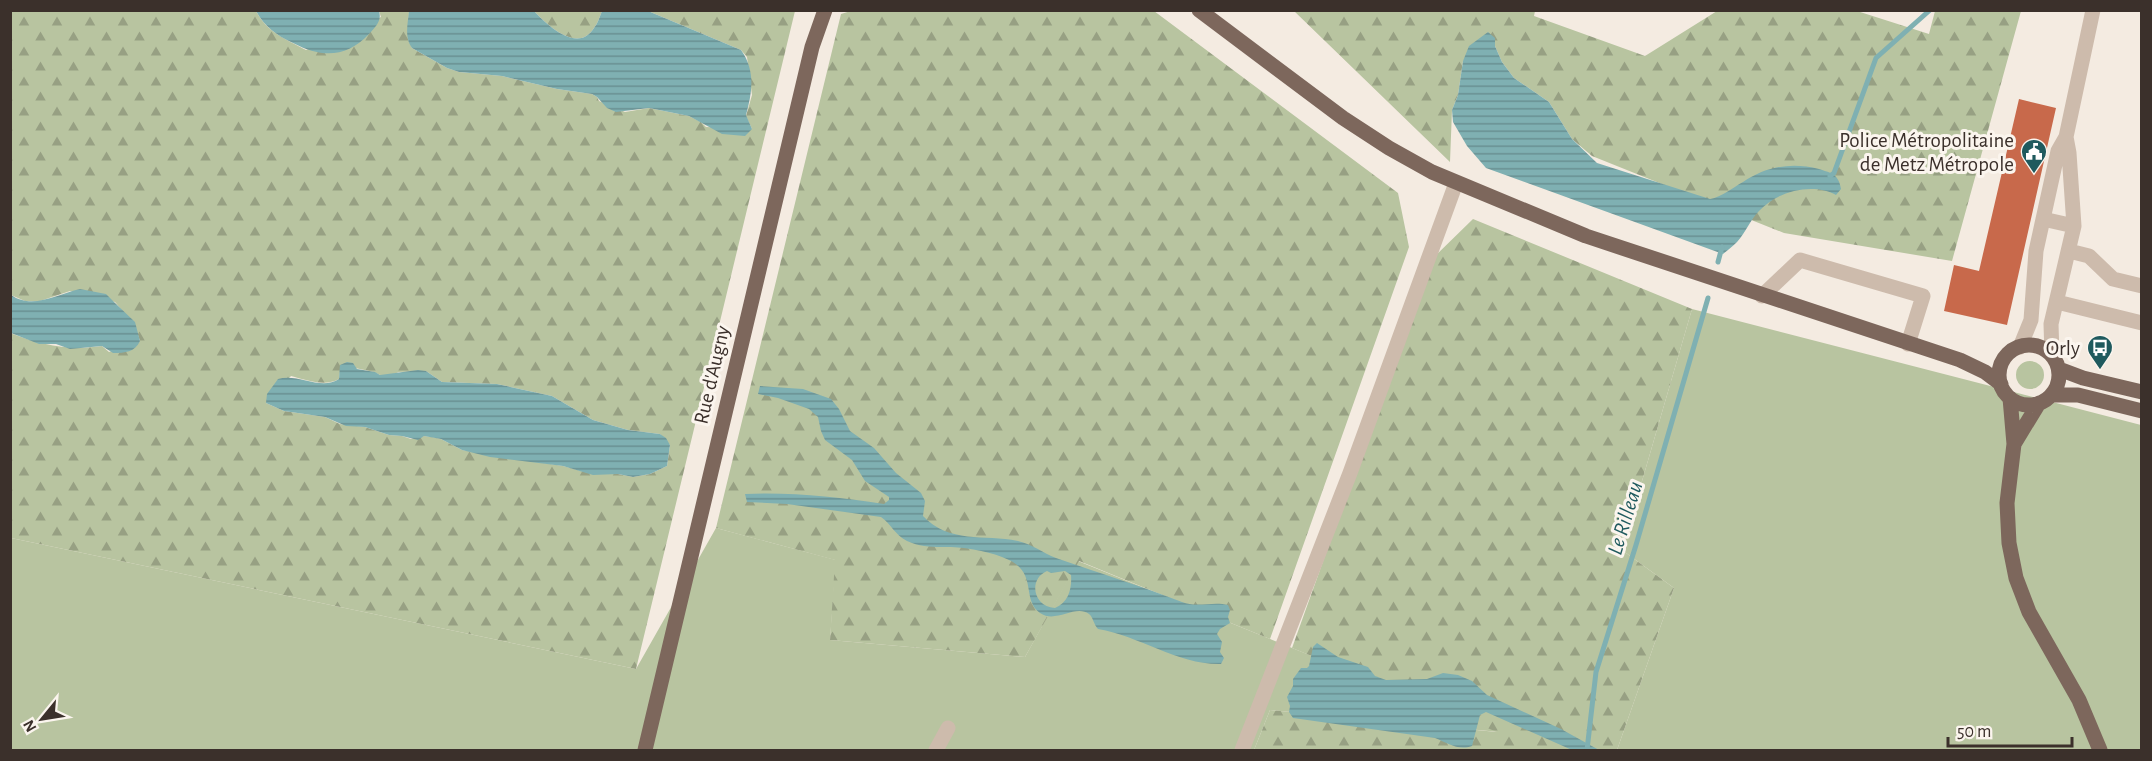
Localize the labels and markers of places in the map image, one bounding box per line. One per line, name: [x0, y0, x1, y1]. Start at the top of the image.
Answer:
place label: Police Métropolitaine de Metz Métropole: [1839, 130, 2014, 175]
public building icon: Police Métropolitaine de Metz Métropole: [2019, 137, 2049, 175]
bus stop icon: Orly: [2085, 333, 2115, 371]
place label: Orly: [2046, 338, 2080, 359]

